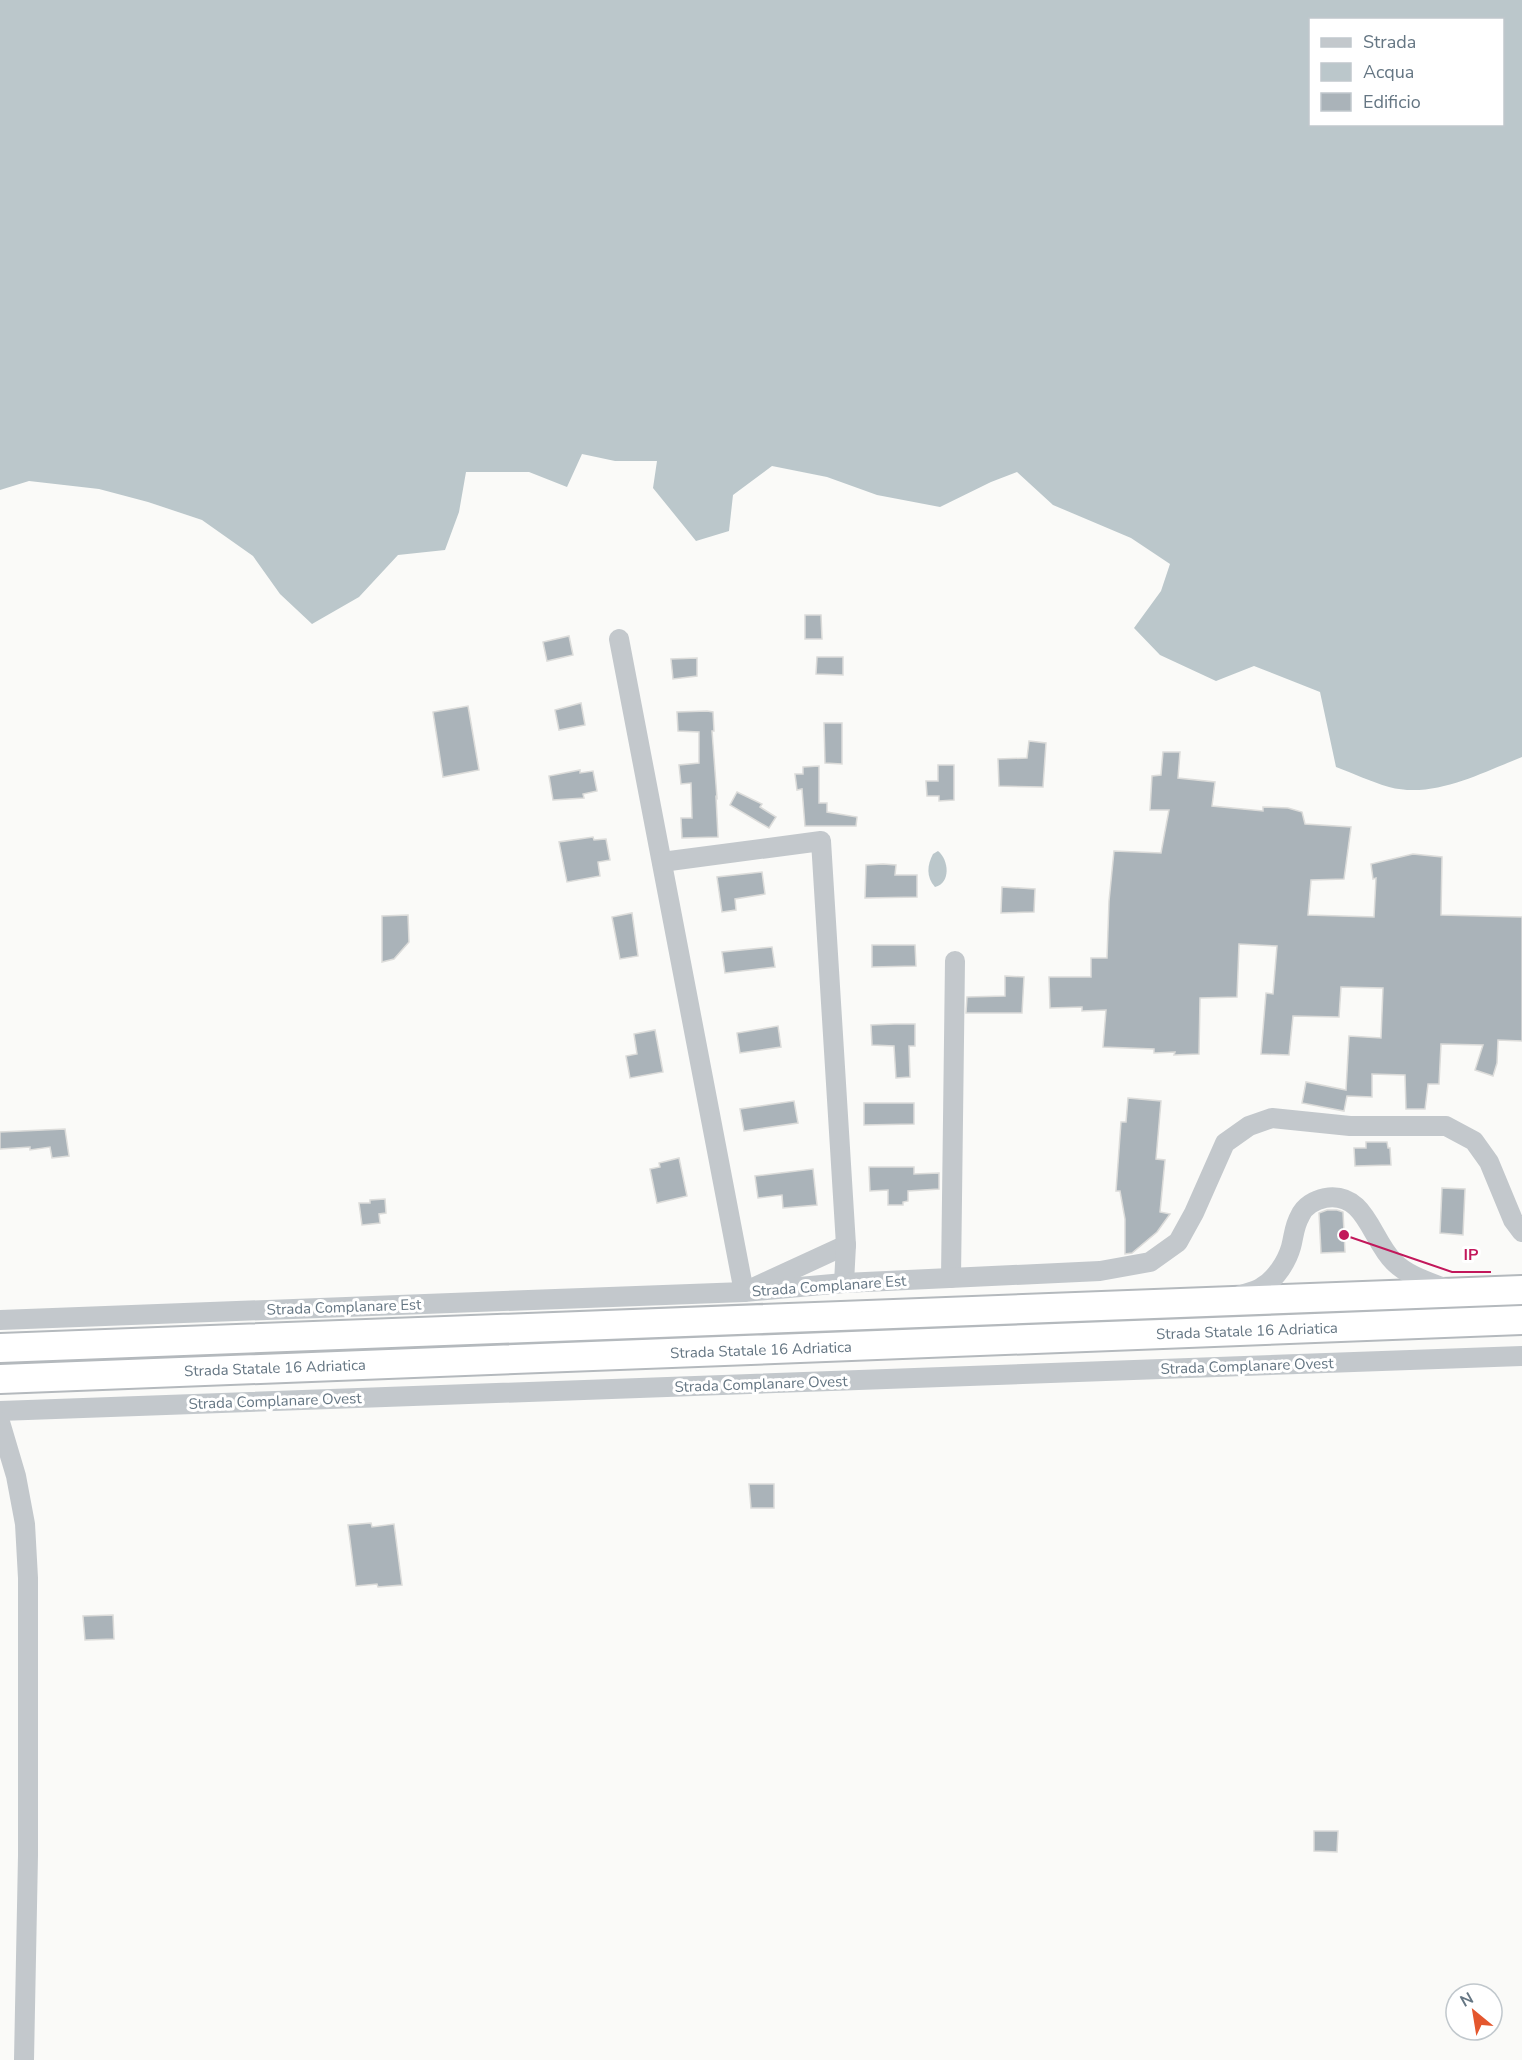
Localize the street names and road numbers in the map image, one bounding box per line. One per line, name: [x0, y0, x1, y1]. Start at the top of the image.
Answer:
street label: Strada Complanare Est: [751, 1271, 908, 1301]
street label: Strada Complanare Est: [266, 1294, 422, 1320]
street label: Strada Statale 16 Adriatica: [1156, 1318, 1338, 1344]
street label: Strada Statale 16 Adriatica: [670, 1337, 852, 1363]
street label: Strada Complanare Ovest: [1160, 1353, 1335, 1379]
street label: Strada Statale 16 Adriatica: [184, 1355, 366, 1381]
street label: Strada Complanare Ovest: [674, 1371, 849, 1397]
street label: Strada Complanare Ovest: [188, 1388, 363, 1414]

